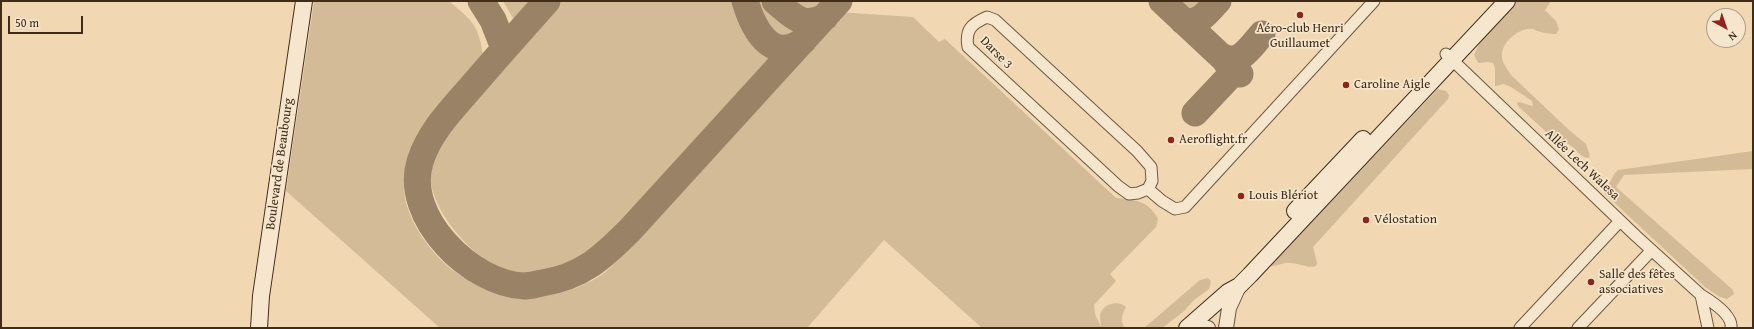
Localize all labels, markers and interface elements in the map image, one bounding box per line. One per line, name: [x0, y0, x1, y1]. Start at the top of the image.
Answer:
scale bar: [10, 8, 85, 34]
north arrow: [1706, 8, 1746, 48]
marker: Aéro-club Henri Guillaumet: [1295, 10, 1305, 20]
text: 50 m: [15, 14, 39, 31]
place label: Aéro-club Henri Guillaumet: [1256, 21, 1344, 52]
text: N: [1725, 28, 1741, 45]
street label: Darse 3: [976, 33, 1016, 73]
place label: Caroline Aigle: [1354, 77, 1430, 93]
marker: Caroline Aigle: [1341, 80, 1351, 90]
street label: Boulevard de Beaubourg: [263, 97, 297, 231]
street label: Allée Lech Walesa: [1542, 127, 1622, 203]
place label: Aeroflight.fr: [1179, 132, 1247, 148]
marker: Aeroflight.fr: [1166, 135, 1176, 145]
place label: Louis Blériot: [1249, 188, 1318, 204]
marker: Louis Blériot: [1236, 191, 1246, 201]
place label: Vélostation: [1374, 212, 1437, 228]
marker: Vélostation: [1361, 215, 1371, 225]
place label: Salle des fêtes associatives: [1599, 267, 1675, 298]
marker: Salle des fêtes associatives: [1586, 277, 1596, 287]

